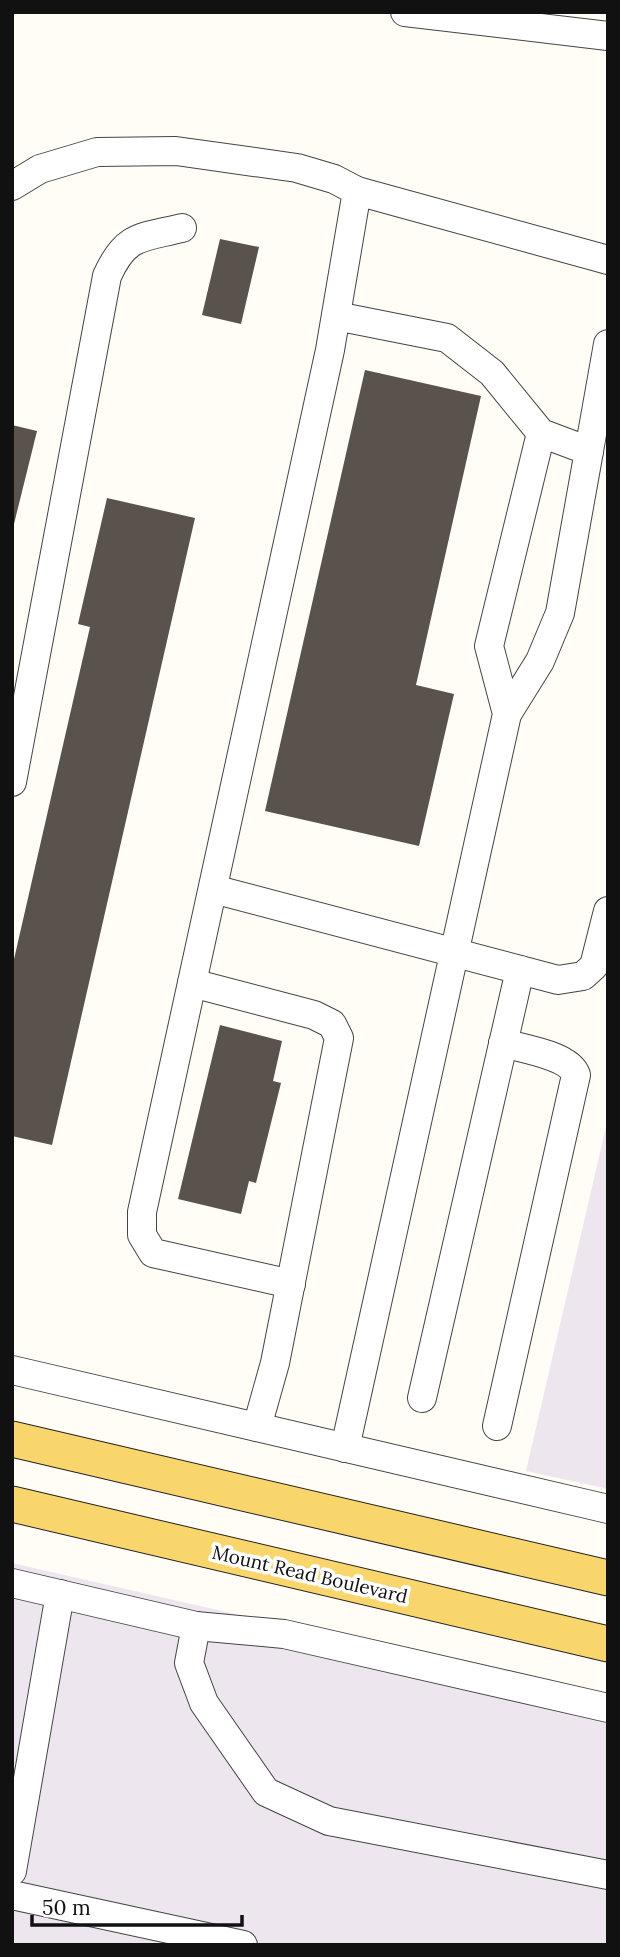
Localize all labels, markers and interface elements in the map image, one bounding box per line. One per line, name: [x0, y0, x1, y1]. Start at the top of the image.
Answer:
street label: Mount Read Boulevard: [210, 1540, 410, 1608]
scale bar: [32, 1884, 242, 1928]
text: 50 m: [42, 1894, 91, 1921]

